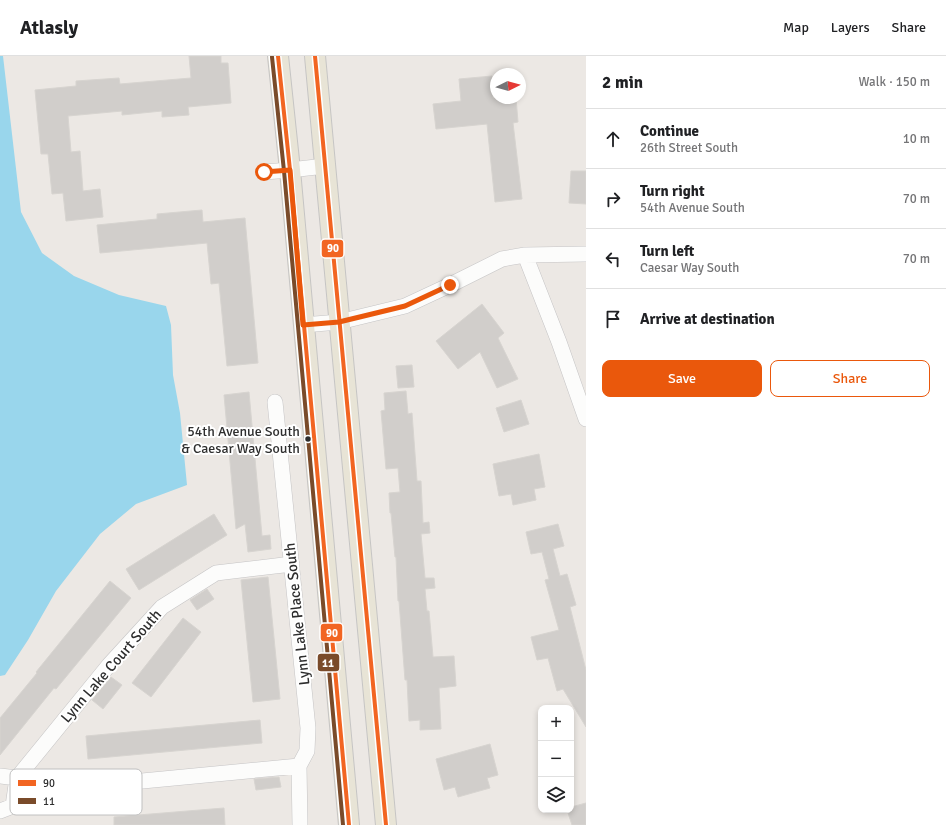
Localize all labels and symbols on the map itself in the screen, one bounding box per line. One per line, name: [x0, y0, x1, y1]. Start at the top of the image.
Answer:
north arrow: [490, 68, 526, 104]
route start: [255, 163, 273, 181]
line badge: 90: [321, 239, 344, 258]
text: 90: [327, 242, 339, 255]
route end: [441, 276, 459, 294]
place label: 54th Avenue South & Caesar Way South: [181, 423, 300, 457]
marker: 54th Avenue South & Caesar Way South: [303, 434, 313, 444]
street label: Lynn Lake Place South: [281, 542, 313, 686]
street label: Lynn Lake Court South: [57, 606, 165, 726]
line badge: 90: [320, 623, 343, 642]
text: 90: [326, 627, 338, 640]
line badge: 11: [317, 653, 340, 672]
text: 11: [322, 657, 334, 670]
legend: [10, 769, 142, 815]
text: 90: [43, 777, 55, 790]
text: 11: [43, 795, 55, 808]

